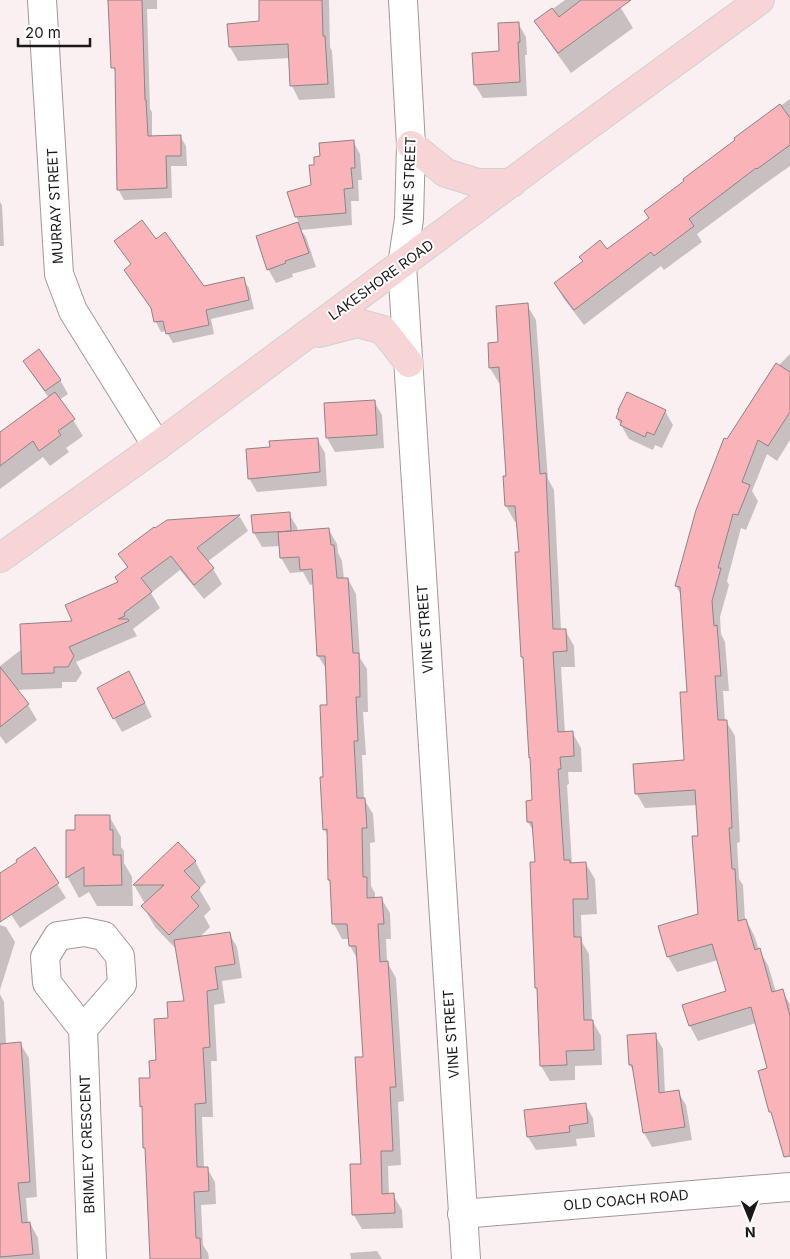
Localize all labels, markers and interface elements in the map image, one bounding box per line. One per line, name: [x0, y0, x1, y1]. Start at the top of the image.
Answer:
scale bar: [18, 15, 90, 47]
text: 20 m: [25, 23, 61, 42]
street label: VINE STREET: [398, 136, 419, 226]
street label: MURRAY STREET: [43, 148, 66, 264]
street label: LAKESHORE ROAD: [325, 236, 437, 323]
street label: VINE STREET: [413, 584, 436, 674]
street label: VINE STREET: [439, 989, 462, 1079]
street label: BRIMLEY CRESCENT: [76, 1074, 97, 1214]
street label: OLD COACH ROAD: [563, 1186, 689, 1213]
north arrow: [725, 1194, 775, 1244]
text: N: [745, 1224, 756, 1241]

